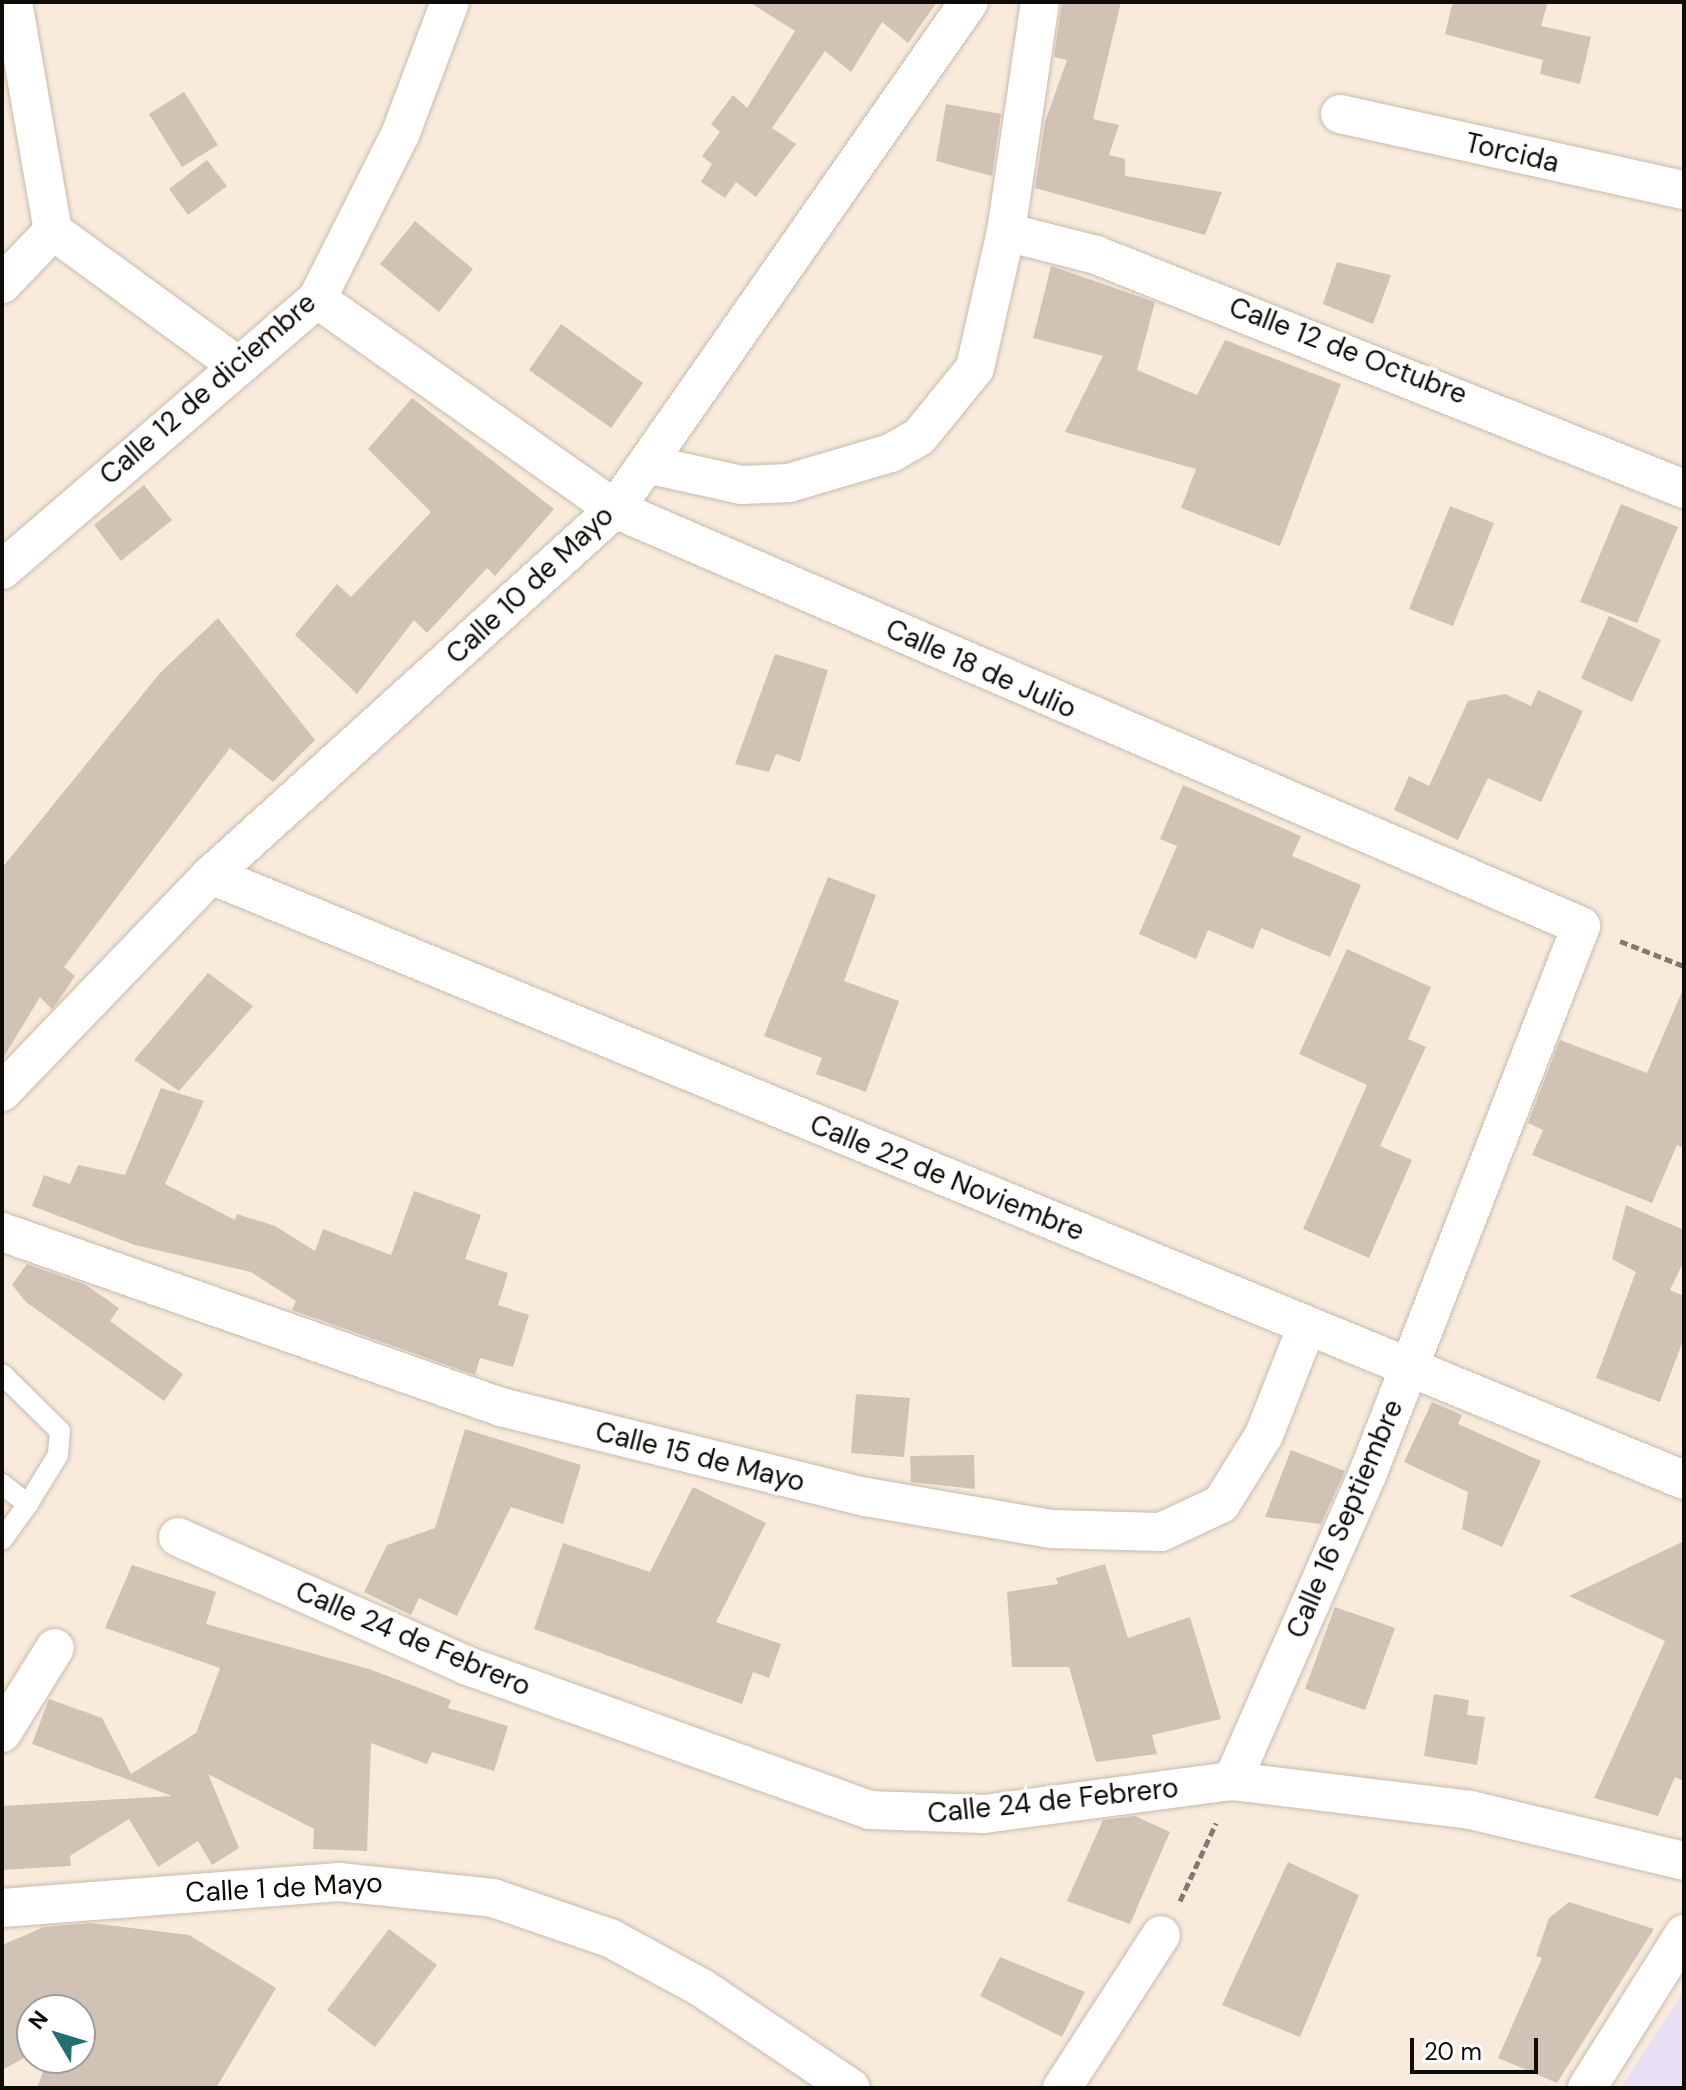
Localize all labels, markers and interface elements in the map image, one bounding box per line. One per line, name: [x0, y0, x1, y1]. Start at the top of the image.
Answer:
street label: Torcida: [1462, 126, 1562, 180]
street label: Calle 12 de diciembre: [93, 286, 323, 492]
street label: Calle 12 de Octubre: [1224, 290, 1472, 412]
street label: Calle 10 de Mayo: [439, 499, 621, 671]
street label: Calle 18 de Julio: [881, 612, 1081, 726]
street label: Calle 22 de Noviembre: [805, 1108, 1089, 1248]
street label: Calle 16 Septiembre: [1280, 1395, 1410, 1643]
street label: Calle 15 de Mayo: [592, 1415, 808, 1499]
street label: Calle 24 de Febrero: [290, 1574, 536, 1704]
street label: Calle 24 de Febrero: [926, 1771, 1180, 1831]
street label: Calle 1 de Mayo: [185, 1866, 383, 1910]
north arrow: [16, 1994, 96, 2074]
text: N: [22, 2005, 55, 2035]
scale bar: [1414, 2022, 1542, 2072]
text: 20 m: [1424, 2036, 1482, 2067]

